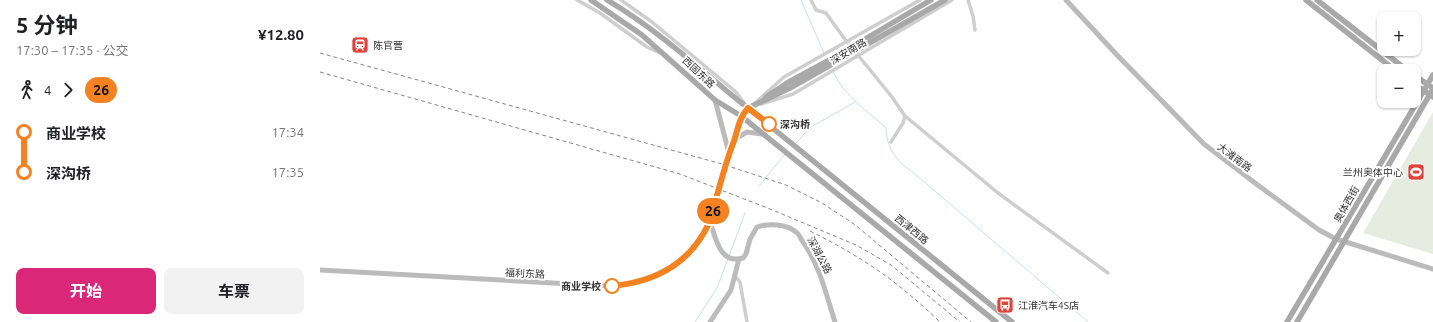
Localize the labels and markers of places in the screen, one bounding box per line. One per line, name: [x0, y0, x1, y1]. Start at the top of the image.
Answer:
station icon: 陈官营: [350, 35, 370, 55]
place label: 陈官营: [373, 40, 403, 51]
marker: 深沟桥: [761, 116, 777, 132]
place label: 深沟桥: [780, 119, 810, 130]
sports icon: 兰州奥体中心: [1406, 162, 1426, 182]
place label: 兰州奥体中心: [1343, 167, 1403, 178]
marker: 商业学校: [604, 278, 620, 294]
place label: 商业学校: [561, 280, 601, 292]
bus stop icon: 江淮汽车4S店: [995, 295, 1015, 315]
place label: 江淮汽车4S店: [1018, 300, 1079, 311]

